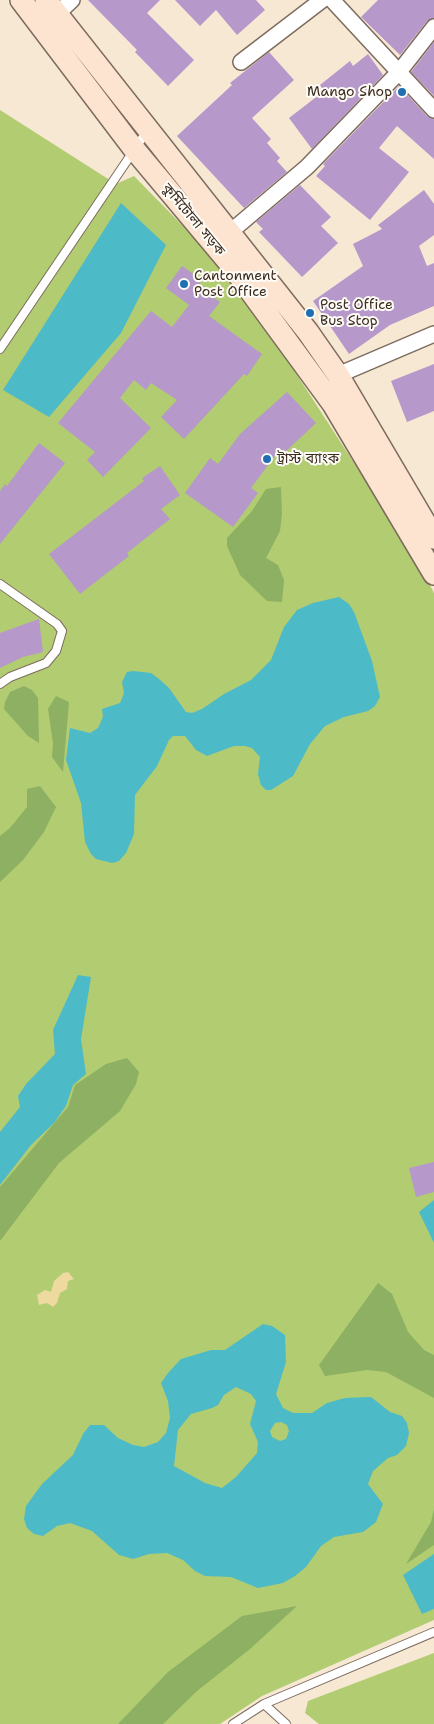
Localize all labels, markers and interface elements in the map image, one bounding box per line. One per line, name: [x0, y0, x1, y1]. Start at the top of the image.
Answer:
place label: Mango Shop: [307, 84, 392, 100]
marker: Mango Shop: [396, 86, 408, 98]
street label: কুর্মিটোলা সড়ক: [158, 181, 228, 259]
place label: Cantonment Post Office: [194, 268, 277, 300]
marker: Cantonment Post Office: [178, 278, 190, 290]
place label: Post Office Bus Stop: [320, 297, 393, 330]
marker: Post Office Bus Stop: [304, 307, 316, 319]
place label: ট্রাস্ট ব্যাংক: [277, 451, 339, 467]
marker: ট্রাস্ট ব্যাংক: [261, 453, 273, 465]

